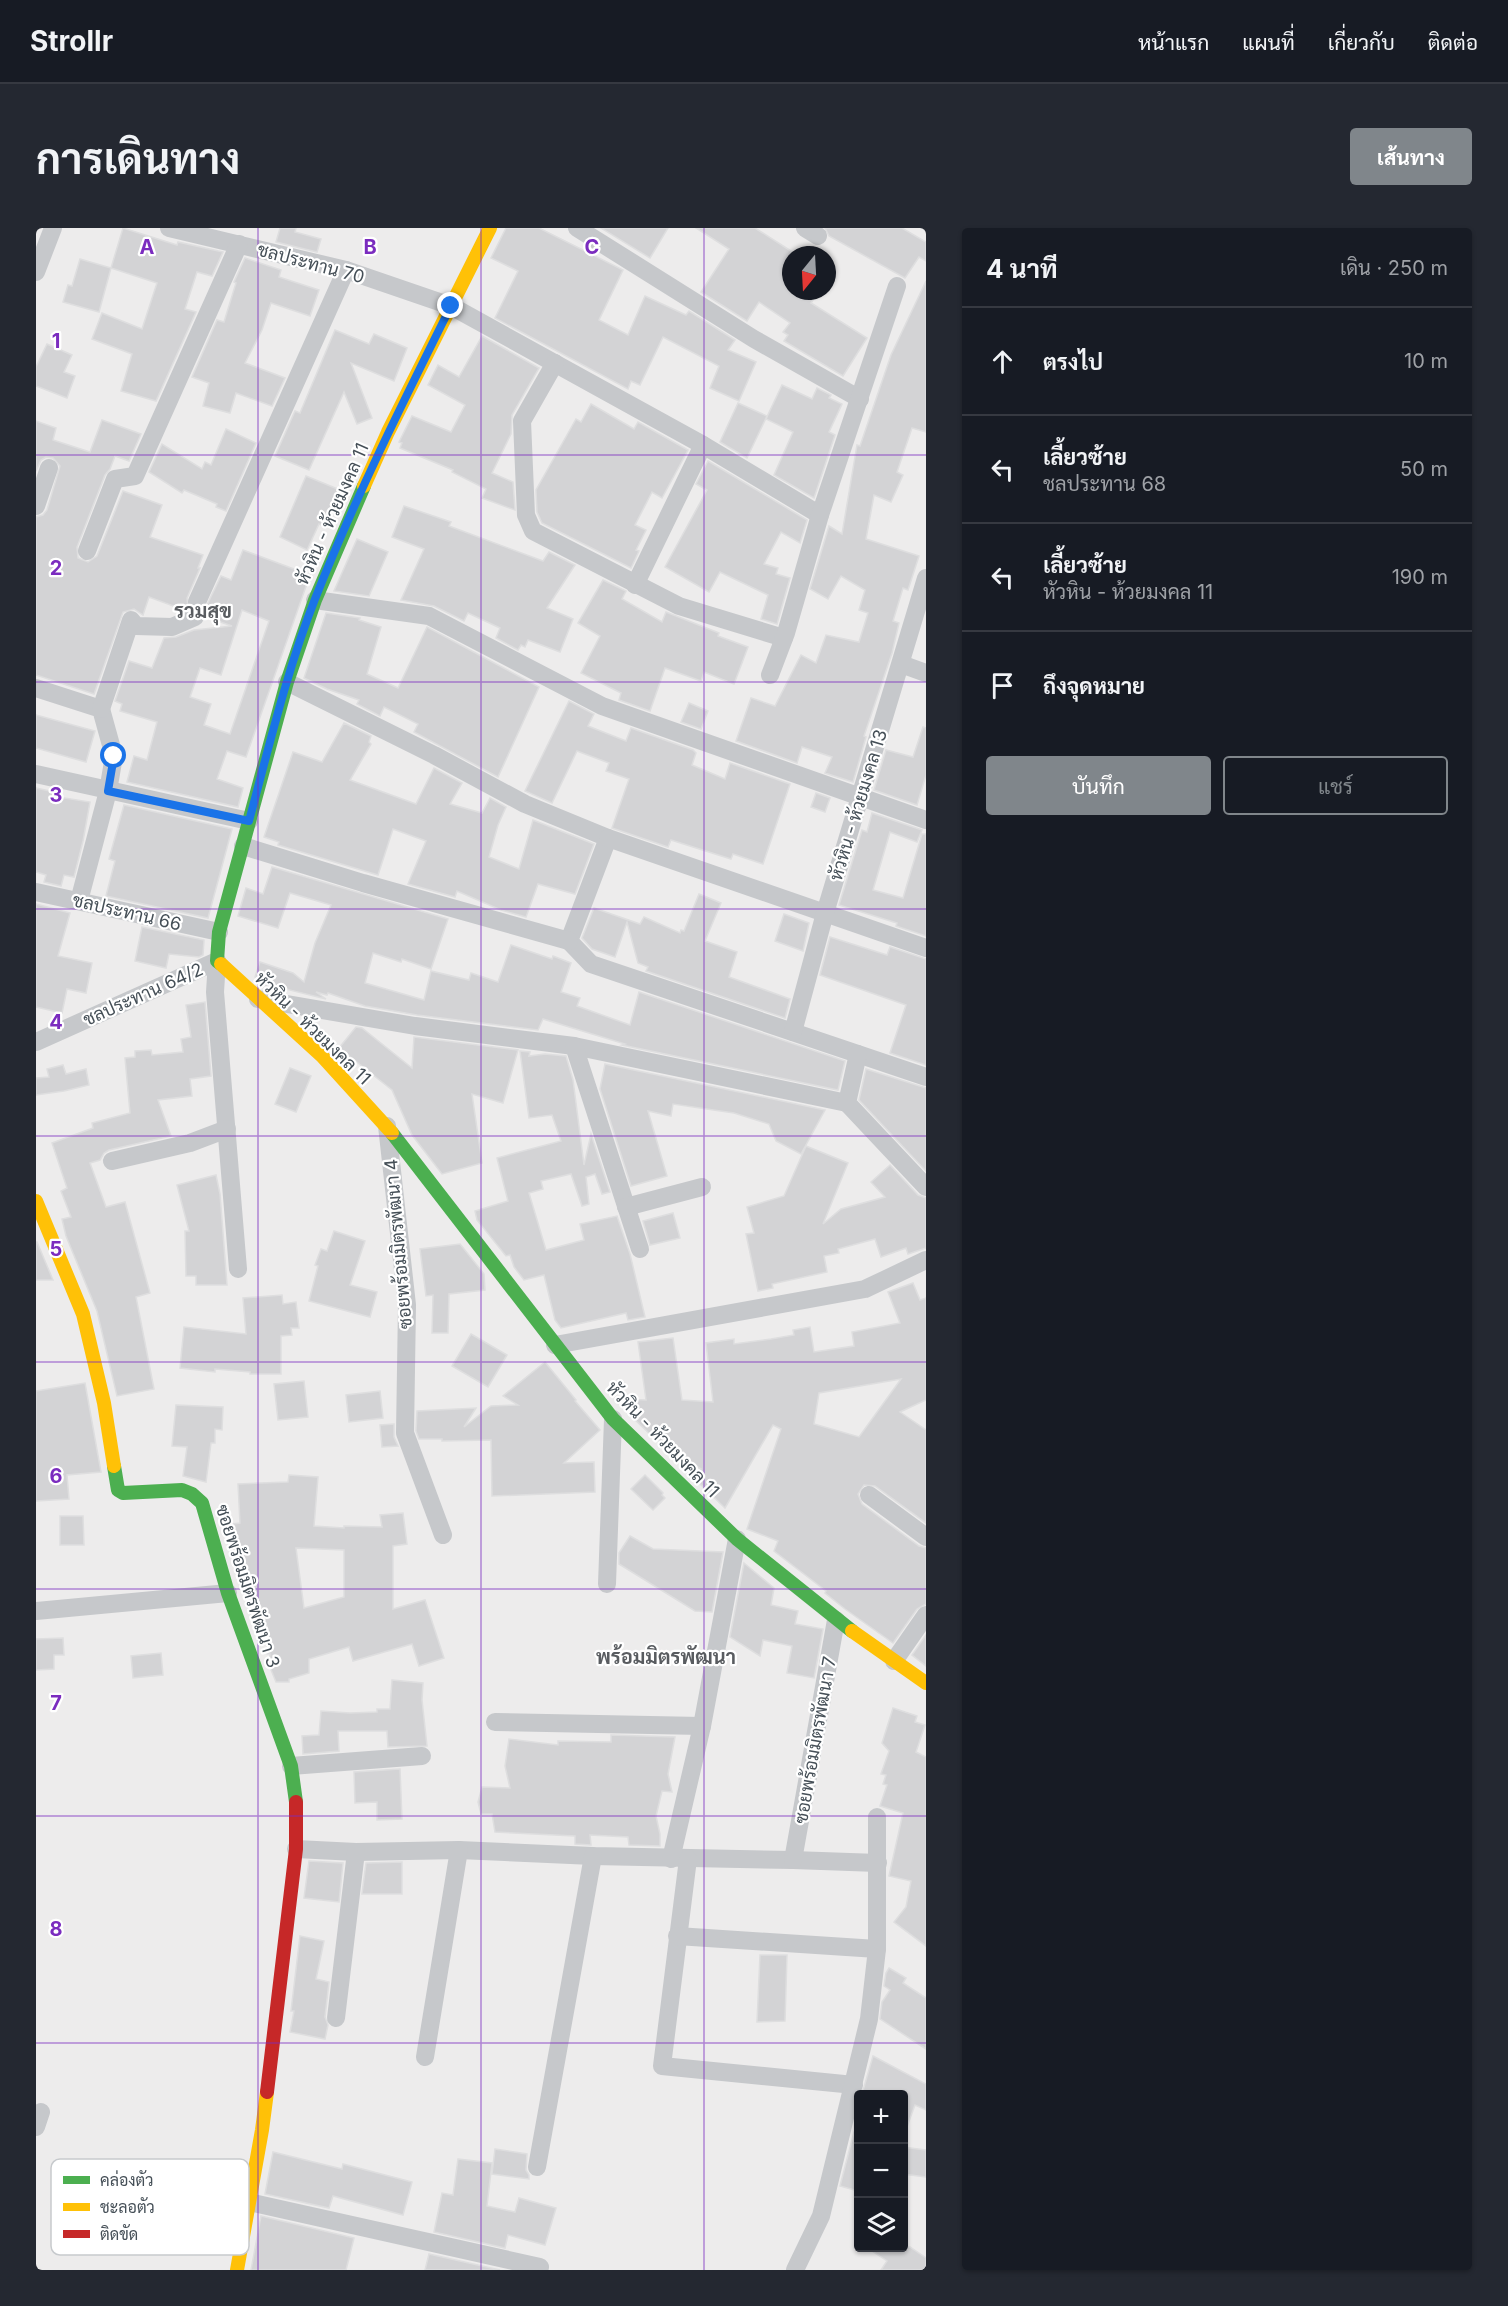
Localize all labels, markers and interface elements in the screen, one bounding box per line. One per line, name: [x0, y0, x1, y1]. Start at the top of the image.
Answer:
text: Strollr: [30, 24, 113, 58]
text: หน้าแรก: [1138, 30, 1209, 55]
text: แผนที่: [1242, 30, 1295, 55]
text: เกี่ยวกับ: [1328, 30, 1395, 55]
text: ติดต่อ: [1428, 30, 1478, 55]
button: เส้นทาง: [1350, 128, 1472, 185]
text: การเดินทาง: [36, 133, 240, 184]
text: A: [140, 235, 155, 259]
text: B: [363, 235, 377, 259]
text: C: [585, 235, 599, 259]
street label: ชลประทาน 70: [255, 239, 367, 287]
north arrow: [782, 246, 836, 300]
text: 4 นาที: [986, 253, 1058, 284]
text: เดิน · 250 m: [1340, 256, 1448, 280]
route end: [437, 292, 463, 318]
text: 1: [52, 329, 60, 353]
icon: ahead: [986, 345, 1019, 378]
text: ตรงไป: [1043, 349, 1103, 375]
text: 10 m: [1404, 349, 1448, 373]
street label: หัวหิน - ห้วยมงคล 11: [290, 439, 373, 588]
text: เลี้ยวซ้าย: [1043, 444, 1127, 470]
icon: left: [986, 453, 1019, 486]
text: 50 m: [1400, 457, 1448, 481]
text: ชลประทาน 68: [1043, 472, 1166, 496]
text: เลี้ยวซ้าย: [1043, 552, 1127, 578]
text: 2: [50, 556, 62, 580]
icon: left: [986, 561, 1019, 594]
text: 190 m: [1392, 565, 1448, 589]
text: หัวหิน - ห้วยมงคล 11: [1043, 580, 1213, 604]
district label: รวมสุข: [174, 599, 232, 626]
icon: arrive: [986, 669, 1019, 702]
text: ถึงจุดหมาย: [1043, 673, 1145, 699]
street label: หัวหิน - ห้วยมงคล 13: [824, 727, 891, 883]
route start: [100, 742, 126, 768]
button: บันทึก: [986, 756, 1211, 815]
button: แชร์: [1223, 756, 1448, 815]
text: 3: [50, 783, 62, 807]
street label: ชลประทาน 66: [71, 889, 183, 935]
street label: ชลประทาน 64/2: [80, 958, 206, 1030]
street label: หัวหิน - ห้วยมงคล 11: [251, 967, 376, 1089]
text: 4: [49, 1010, 63, 1034]
street label: ซอยพร้อมมิตรพัฒนา 4: [379, 1158, 416, 1330]
text: 5: [50, 1237, 62, 1261]
street label: หัวหิน - ห้วยมงคล 11: [602, 1376, 724, 1501]
text: 6: [50, 1464, 63, 1488]
street label: ซอยพร้อมมิตรพัฒนา 3: [212, 1501, 285, 1670]
district label: พร้อมมิตรพัฒนา: [596, 1644, 736, 1669]
street label: ซอยพร้อมมิตรพัฒนา 7: [789, 1655, 840, 1825]
text: 7: [50, 1691, 62, 1715]
text: 8: [49, 1917, 63, 1941]
map controls: [854, 2090, 908, 2252]
button: +: [854, 2090, 908, 2144]
button: −: [854, 2144, 908, 2198]
legend: [51, 2159, 249, 2255]
text: คล่องตัว: [100, 2170, 154, 2190]
text: ชะลอตัว: [100, 2197, 155, 2217]
button: layers: [854, 2198, 908, 2252]
text: ติดขัด: [100, 2224, 138, 2244]

